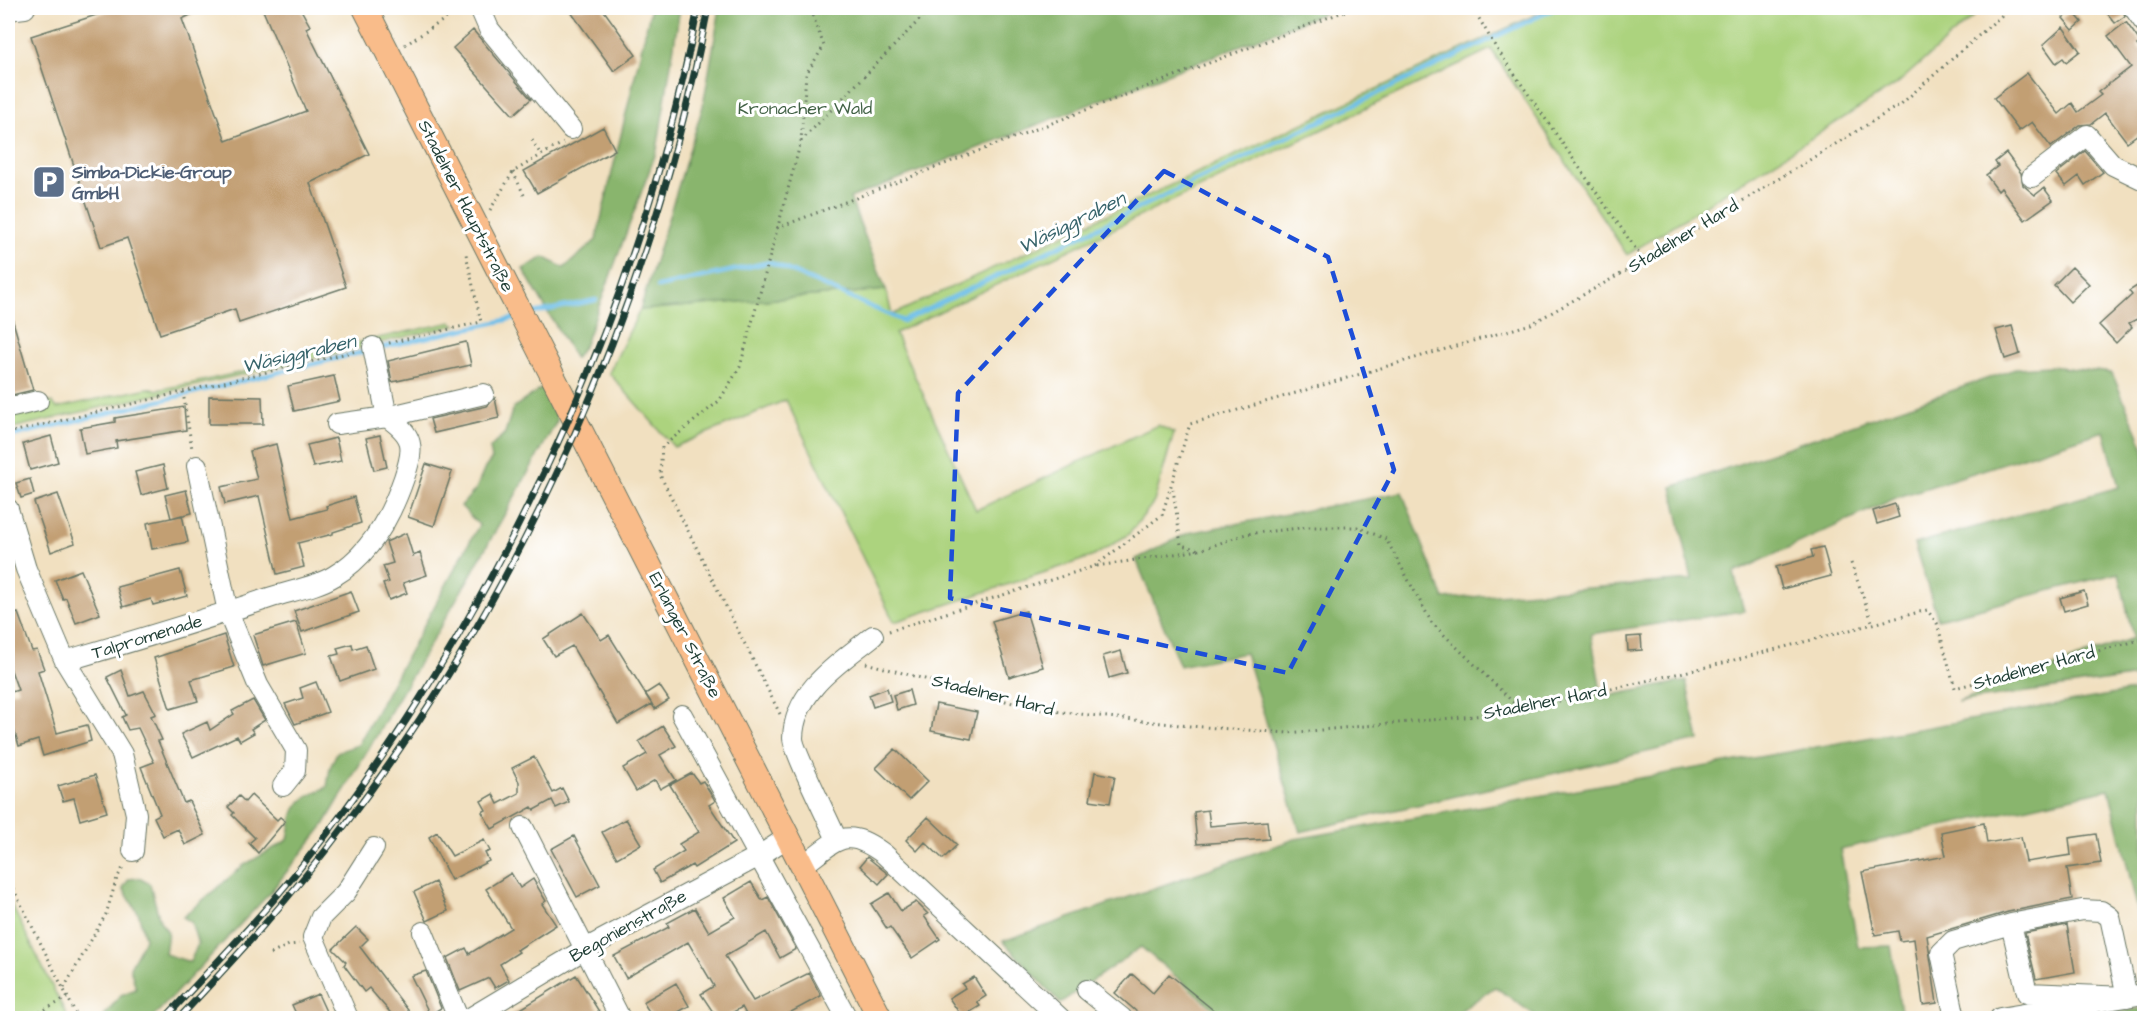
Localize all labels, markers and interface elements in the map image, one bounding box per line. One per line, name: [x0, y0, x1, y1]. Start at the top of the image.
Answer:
park label: Kronacher Wald: [738, 96, 872, 121]
street label: Stadelner Hauptstraße: [412, 116, 520, 297]
place label: Simba-Dickie-Group GmbH: [71, 160, 232, 206]
parking icon: Simba-Dickie-Group GmbH: [31, 164, 67, 200]
water label: Wäsiggraben: [1014, 184, 1132, 262]
street label: Stadelner Hard: [1623, 193, 1743, 279]
water label: Wäsiggraben: [239, 327, 361, 382]
street label: Erlanger Straße: [642, 568, 728, 703]
street label: Talpromenade: [89, 608, 205, 666]
street label: Stadelner Hard: [1970, 640, 2098, 696]
street label: Stadelner Hard: [929, 668, 1057, 722]
street label: Stadelner Hard: [1481, 678, 1609, 726]
street label: Begonienstraße: [565, 883, 692, 969]

